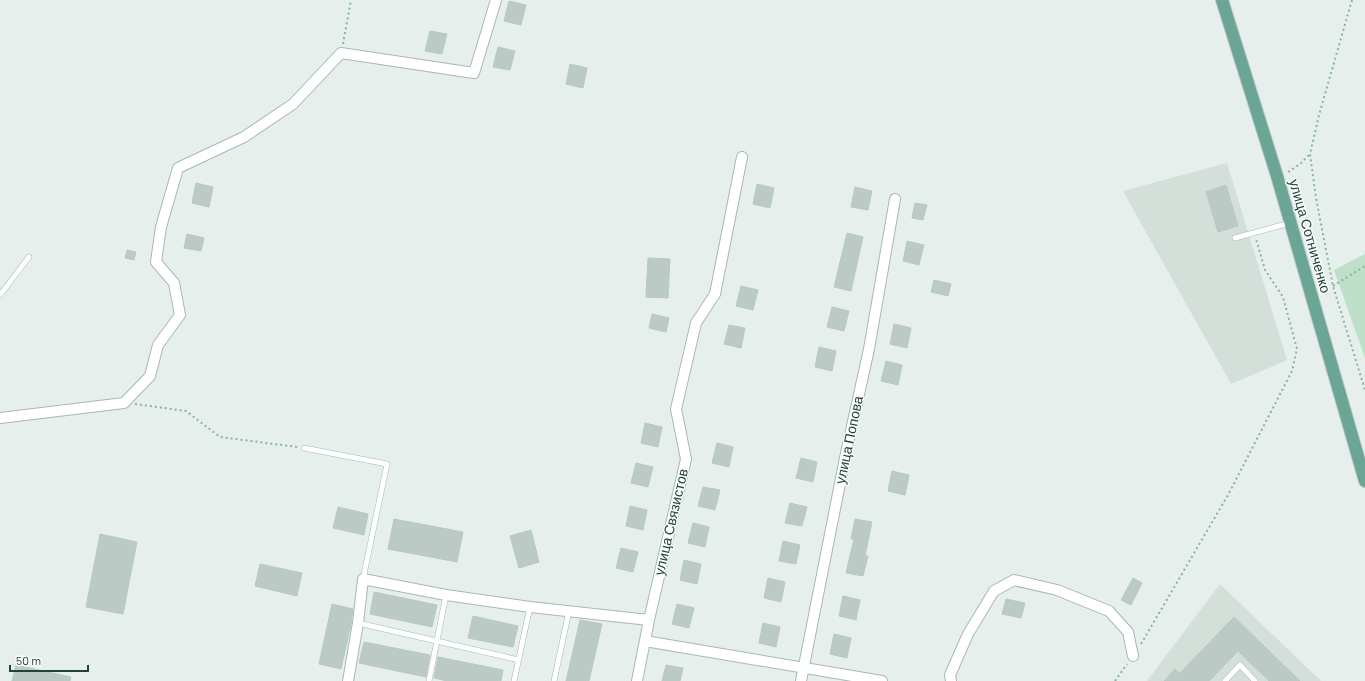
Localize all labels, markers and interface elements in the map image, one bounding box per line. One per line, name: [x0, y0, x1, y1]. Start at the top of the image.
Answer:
street label: улица Сотниченко: [1286, 177, 1335, 295]
street label: улица Попова: [831, 394, 866, 485]
street label: улица Связистов: [650, 467, 691, 577]
scale bar: [10, 647, 88, 673]
text: 50 m: [16, 653, 41, 667]

